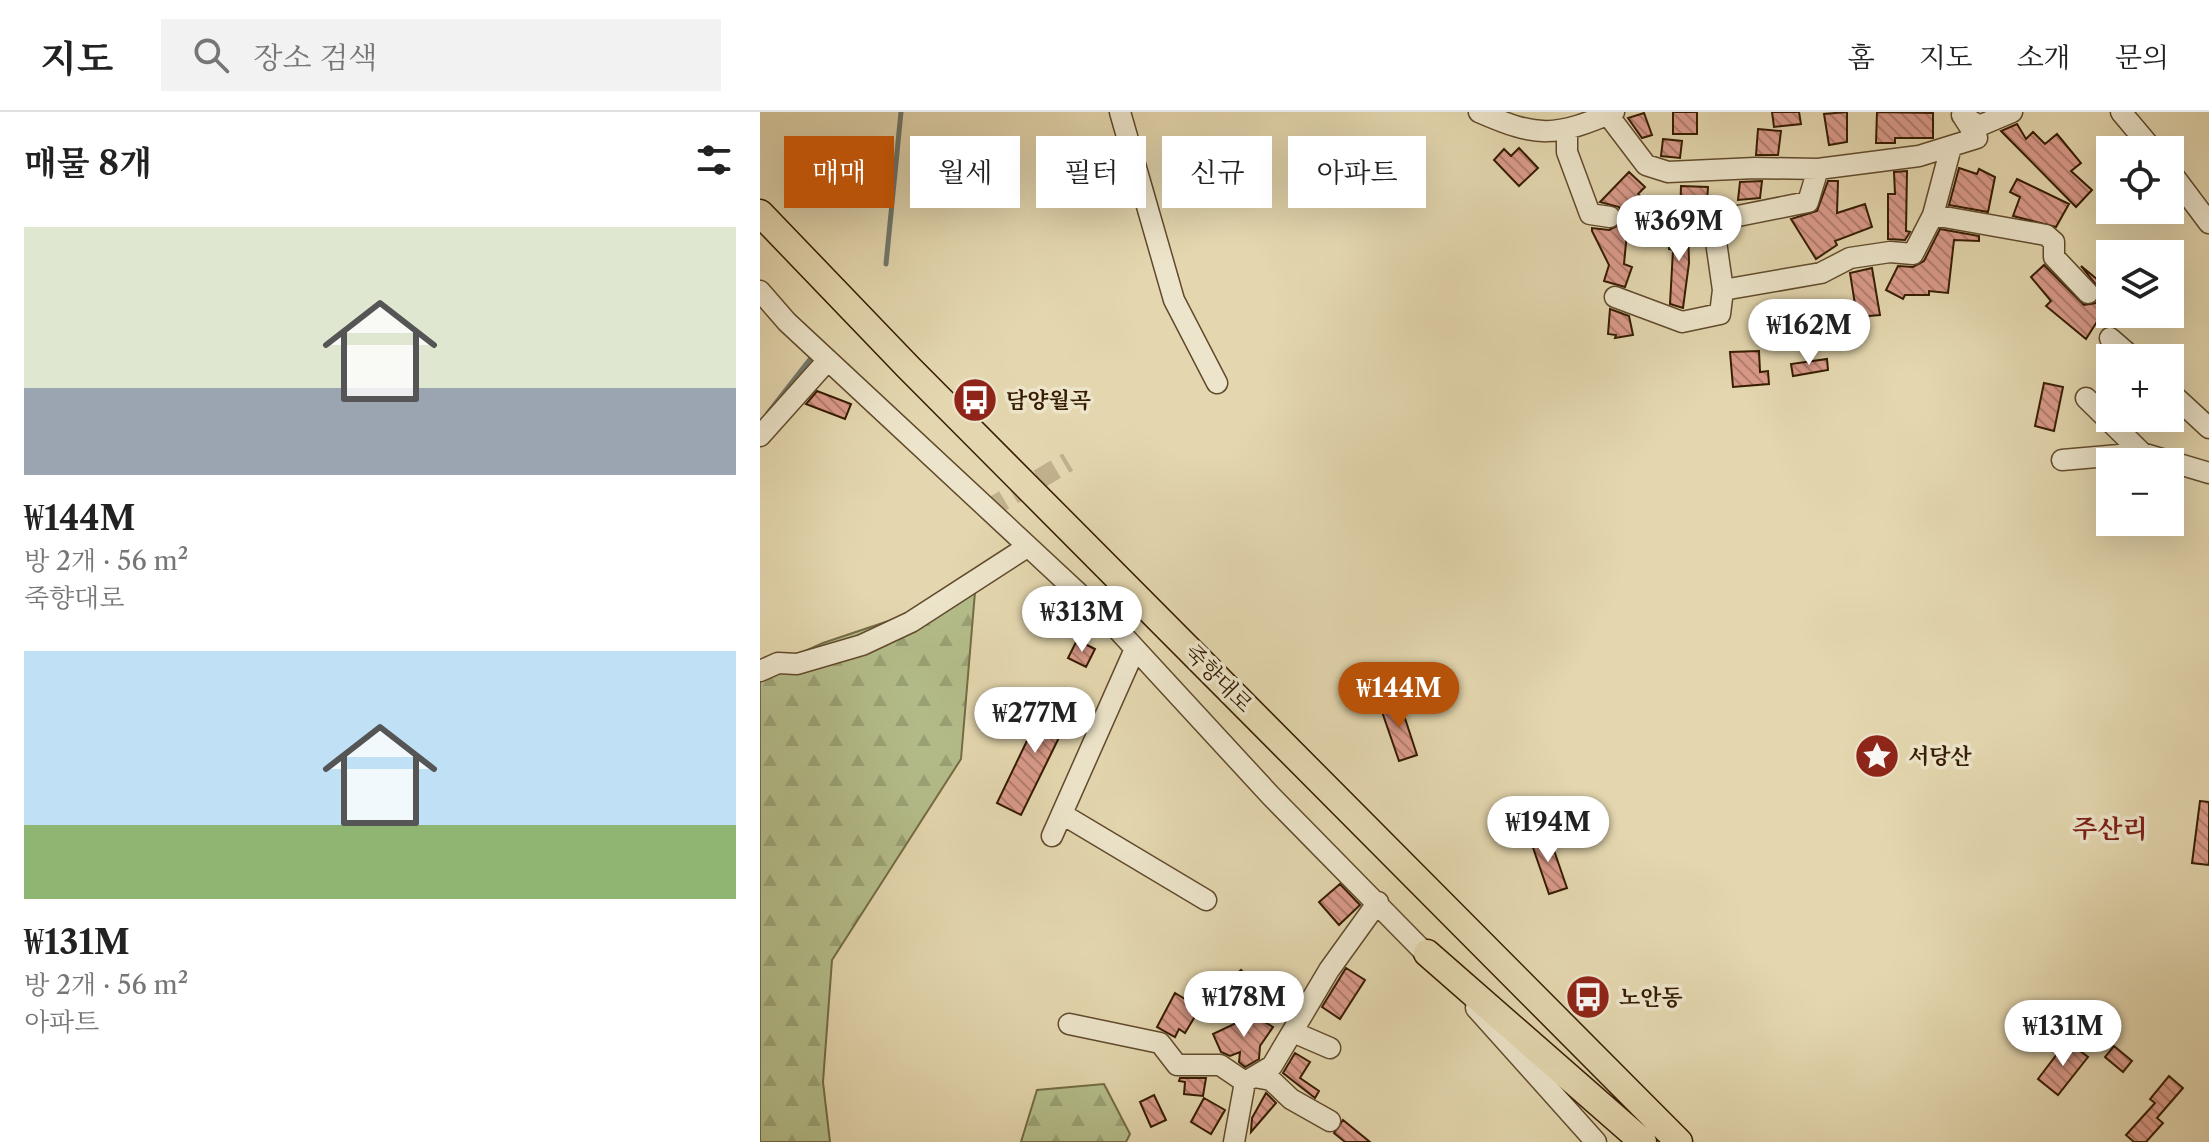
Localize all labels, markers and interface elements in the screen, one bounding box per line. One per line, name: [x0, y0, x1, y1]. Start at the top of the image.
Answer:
search box: [161, 19, 721, 91]
icon: search: [189, 33, 233, 77]
text: 지도: [40, 35, 113, 82]
text: 장소 검색: [253, 39, 377, 76]
text: 홈: [1848, 40, 1875, 74]
text: 지도: [1919, 40, 1973, 74]
text: 소개: [2017, 40, 2071, 74]
text: 문의: [2115, 40, 2169, 74]
chip: 매매: [784, 136, 894, 208]
chip: 월세: [910, 136, 1020, 208]
chip: 필터: [1036, 136, 1146, 208]
chip: 신규: [1162, 136, 1272, 208]
chip: 아파트: [1288, 136, 1426, 208]
map controls: [2096, 136, 2184, 536]
button: locate: [2096, 136, 2184, 224]
icon: filters: [692, 138, 736, 182]
text: 매물 8개: [24, 142, 152, 184]
pin: ₩369M: [1623, 195, 1735, 263]
text: ₩369M: [1635, 205, 1723, 237]
button: layers: [2096, 240, 2184, 328]
icon: home: [308, 279, 452, 423]
pin: ₩162M: [1753, 299, 1865, 367]
text: ₩162M: [1766, 309, 1852, 341]
button: +: [2096, 344, 2184, 432]
bus stop icon: 담양월곡: [951, 376, 999, 424]
place label: 담양월곡: [1006, 387, 1091, 414]
button: −: [2096, 448, 2184, 536]
text: ₩144M: [24, 497, 136, 539]
text: 방 2개 · 56 m²: [24, 545, 188, 577]
text: 죽향대로: [24, 582, 124, 614]
pin: ₩313M: [1026, 586, 1138, 654]
text: ₩313M: [1040, 596, 1124, 628]
street label: 죽향대로: [1179, 639, 1258, 718]
pin: ₩144M: [1343, 662, 1455, 730]
text: ₩144M: [1356, 672, 1442, 704]
pin: ₩277M: [979, 687, 1091, 755]
text: ₩277M: [992, 697, 1078, 729]
icon: home: [308, 703, 452, 847]
place icon: 서당산: [1853, 732, 1901, 780]
place label: 서당산: [1908, 743, 1973, 770]
pin: ₩194M: [1492, 796, 1604, 864]
text: ₩194M: [1505, 806, 1591, 838]
district label: 주산리: [2072, 813, 2148, 845]
text: ₩131M: [24, 921, 130, 963]
text: 방 2개 · 56 m²: [24, 969, 188, 1001]
pin: ₩178M: [1188, 971, 1300, 1039]
bus stop icon: 노안동: [1564, 973, 1612, 1021]
text: ₩178M: [1202, 981, 1286, 1013]
place label: 노안동: [1619, 984, 1683, 1011]
pin: ₩131M: [2007, 1000, 2119, 1068]
text: 아파트: [24, 1006, 99, 1038]
text: ₩131M: [2022, 1010, 2104, 1042]

